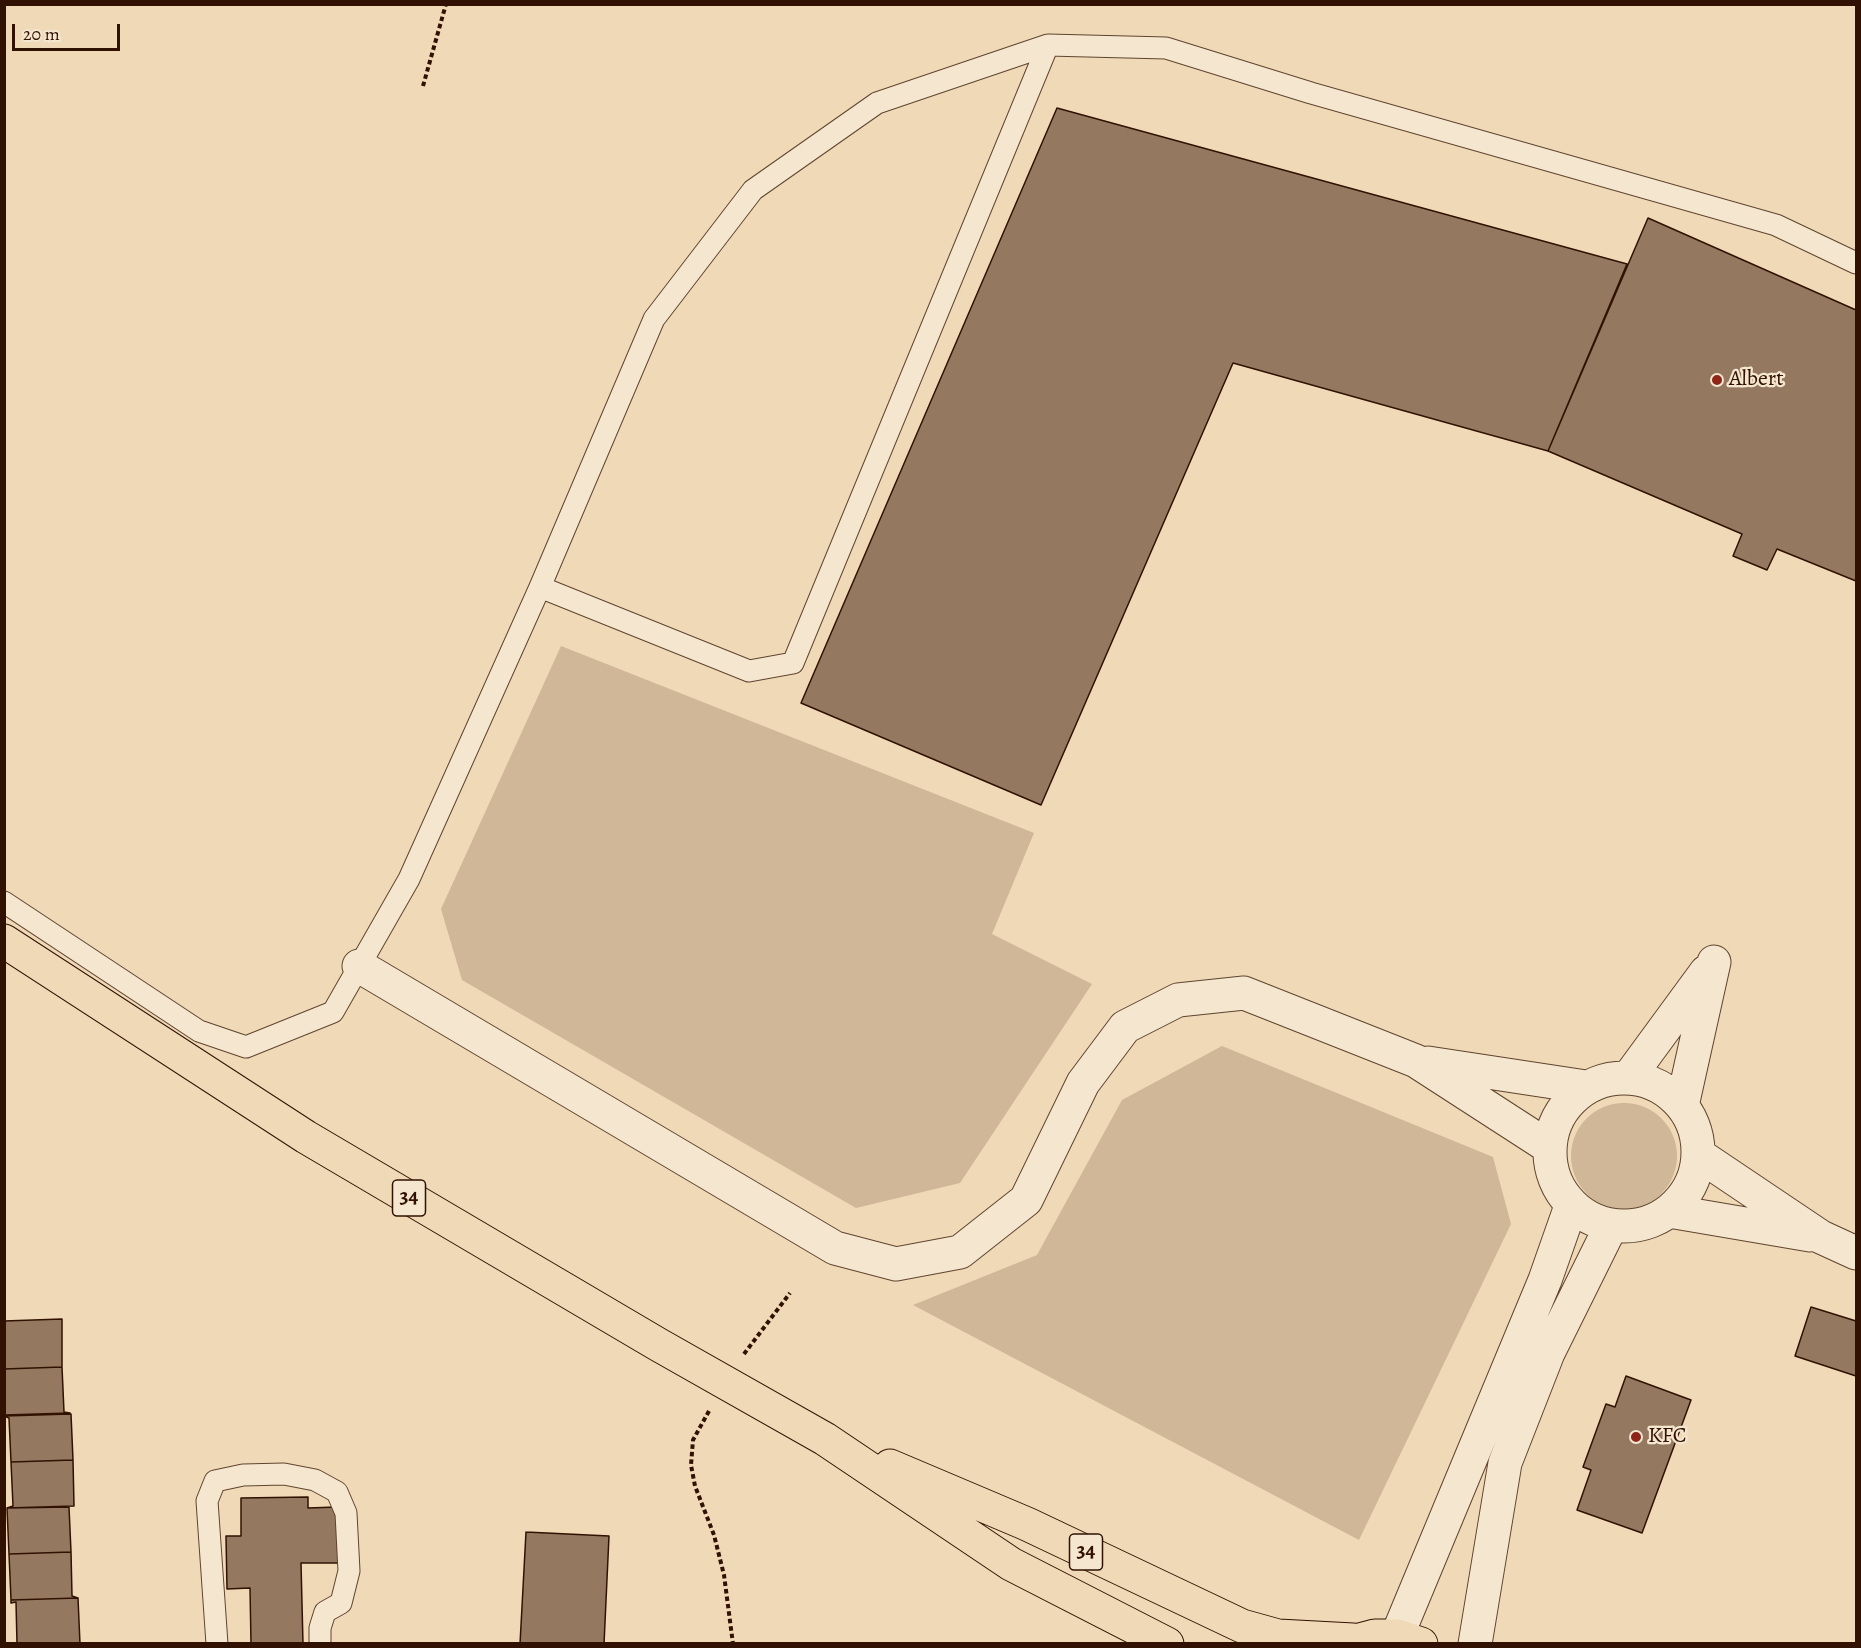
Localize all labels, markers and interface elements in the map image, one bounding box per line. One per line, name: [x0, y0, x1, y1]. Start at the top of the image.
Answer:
scale bar: [15, 12, 123, 50]
text: 20 m: [23, 22, 60, 46]
place label: Albert: [1729, 367, 1783, 393]
marker: Albert: [1710, 373, 1724, 387]
road number: 34: [392, 1180, 426, 1216]
place label: KFC: [1648, 1424, 1687, 1450]
marker: KFC: [1629, 1430, 1643, 1444]
road number: 34: [1070, 1534, 1102, 1570]

